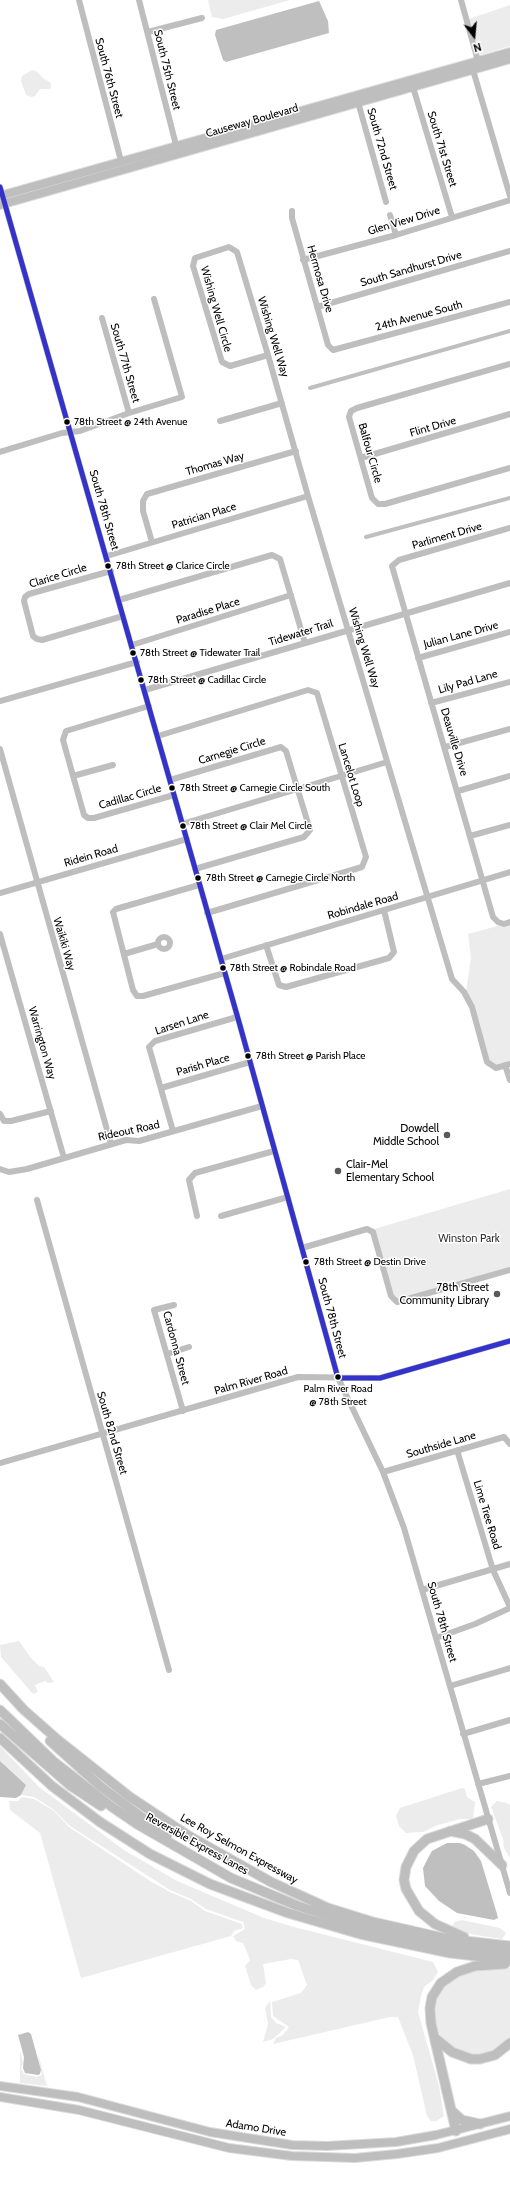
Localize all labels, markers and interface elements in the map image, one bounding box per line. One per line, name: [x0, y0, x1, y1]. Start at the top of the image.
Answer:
north arrow: [454, 16, 494, 56]
street label: South 75th Street: [151, 28, 183, 112]
street label: South 76th Street: [92, 37, 126, 119]
text: N: [472, 40, 483, 55]
street label: Causeway Boulevard: [204, 101, 300, 141]
street label: South 72nd Street: [364, 106, 400, 192]
street label: South 71st Street: [424, 110, 460, 188]
street label: Glen View Drive: [366, 204, 442, 238]
street label: Hermosa Drive: [304, 244, 336, 314]
street label: South Sandhurst Drive: [359, 248, 463, 290]
street label: Wishing Well Circle: [197, 264, 235, 354]
street label: Wishing Well Way: [254, 295, 292, 379]
street label: 24th Avenue South: [374, 298, 464, 334]
street label: South 77th Street: [107, 322, 143, 404]
street label: Flint Drive: [408, 414, 458, 440]
place label: 78th Street @ 24th Avenue: [74, 416, 187, 428]
marker: 78th Street @ 24th Avenue: [62, 417, 72, 427]
street label: Balfour Circle: [355, 422, 385, 484]
street label: Thomas Way: [184, 449, 246, 479]
street label: South 78th Street: [86, 468, 122, 552]
street label: Patrician Place: [170, 500, 238, 532]
street label: Parliment Drive: [411, 520, 483, 552]
place label: 78th Street @ Clarice Circle: [116, 560, 230, 572]
street label: Clarice Circle: [28, 561, 88, 591]
marker: 78th Street @ Clarice Circle: [103, 561, 113, 571]
street label: Paradise Place: [175, 595, 241, 627]
street label: Wishing Well Way: [345, 606, 383, 690]
street label: Tidewater Trail: [267, 617, 335, 649]
street label: Julian Lane Drive: [422, 619, 500, 651]
place label: 78th Street @ Tidewater Trail: [140, 647, 260, 659]
marker: 78th Street @ Tidewater Trail: [128, 648, 138, 658]
street label: Lily Pad Lane: [437, 667, 499, 697]
place label: 78th Street @ Cadillac Circle: [148, 674, 266, 686]
marker: 78th Street @ Cadillac Circle: [136, 675, 146, 685]
street label: Deauville Drive: [437, 706, 471, 778]
street label: Carnegie Circle: [197, 735, 267, 767]
street label: Lancelot Loop: [335, 742, 367, 808]
street label: Cadillac Circle: [97, 782, 163, 812]
place label: 78th Street @ Carnegie Circle South: [180, 782, 330, 794]
marker: 78th Street @ Carnegie Circle South: [167, 783, 177, 793]
place label: 78th Street @ Clair Mel Circle: [190, 820, 312, 832]
marker: 78th Street @ Clair Mel Circle: [178, 821, 188, 831]
street label: Ridein Road: [63, 842, 119, 870]
place label: 78th Street @ Carnegie Circle North: [206, 872, 355, 884]
marker: 78th Street @ Carnegie Circle North: [193, 873, 203, 883]
street label: Robindale Road: [326, 890, 400, 922]
street label: Waikiki Way: [50, 916, 78, 972]
place label: 78th Street @ Robindale Road: [230, 962, 356, 974]
marker: 78th Street @ Robindale Road: [218, 963, 228, 973]
street label: Warrington Way: [25, 1005, 59, 1081]
street label: Larsen Lane: [153, 1008, 211, 1038]
place label: 78th Street @ Parish Place: [256, 1050, 365, 1062]
street label: Parish Place: [175, 1051, 231, 1079]
marker: 78th Street @ Parish Place: [243, 1051, 253, 1061]
street label: Rideout Road: [97, 1118, 161, 1144]
place label: Dowdell Middle School: [373, 1122, 439, 1148]
marker: Dowdell Middle School: [442, 1130, 452, 1140]
place label: Clair-Mel Elementary School: [346, 1158, 434, 1184]
marker: Clair-Mel Elementary School: [333, 1166, 343, 1176]
park label: Winston Park: [438, 1232, 500, 1246]
place label: 78th Street @ Destin Drive: [314, 1256, 426, 1268]
marker: 78th Street @ Destin Drive: [301, 1257, 311, 1267]
street label: South 78th Street: [315, 1276, 349, 1360]
place label: 78th Street Community Library: [399, 1281, 489, 1307]
marker: 78th Street Community Library: [492, 1289, 502, 1299]
street label: Cardonna Street: [160, 1310, 192, 1386]
street label: Palm River Road: [213, 1364, 289, 1398]
marker: Palm River Road @ 78th Street: [333, 1372, 343, 1382]
place label: Palm River Road @ 78th Street: [304, 1383, 372, 1406]
street label: South 82nd Street: [94, 1390, 130, 1476]
street label: Southside Lane: [405, 1429, 477, 1461]
street label: Lime Tree Road: [470, 1479, 504, 1551]
street label: South 78th Street: [424, 1580, 460, 1664]
street label: Reversible Express Lanes: [143, 1810, 251, 1878]
street label: Lee Roy Selmon Expressway: [178, 1811, 300, 1887]
street label: Adamo Drive: [225, 2117, 287, 2139]

